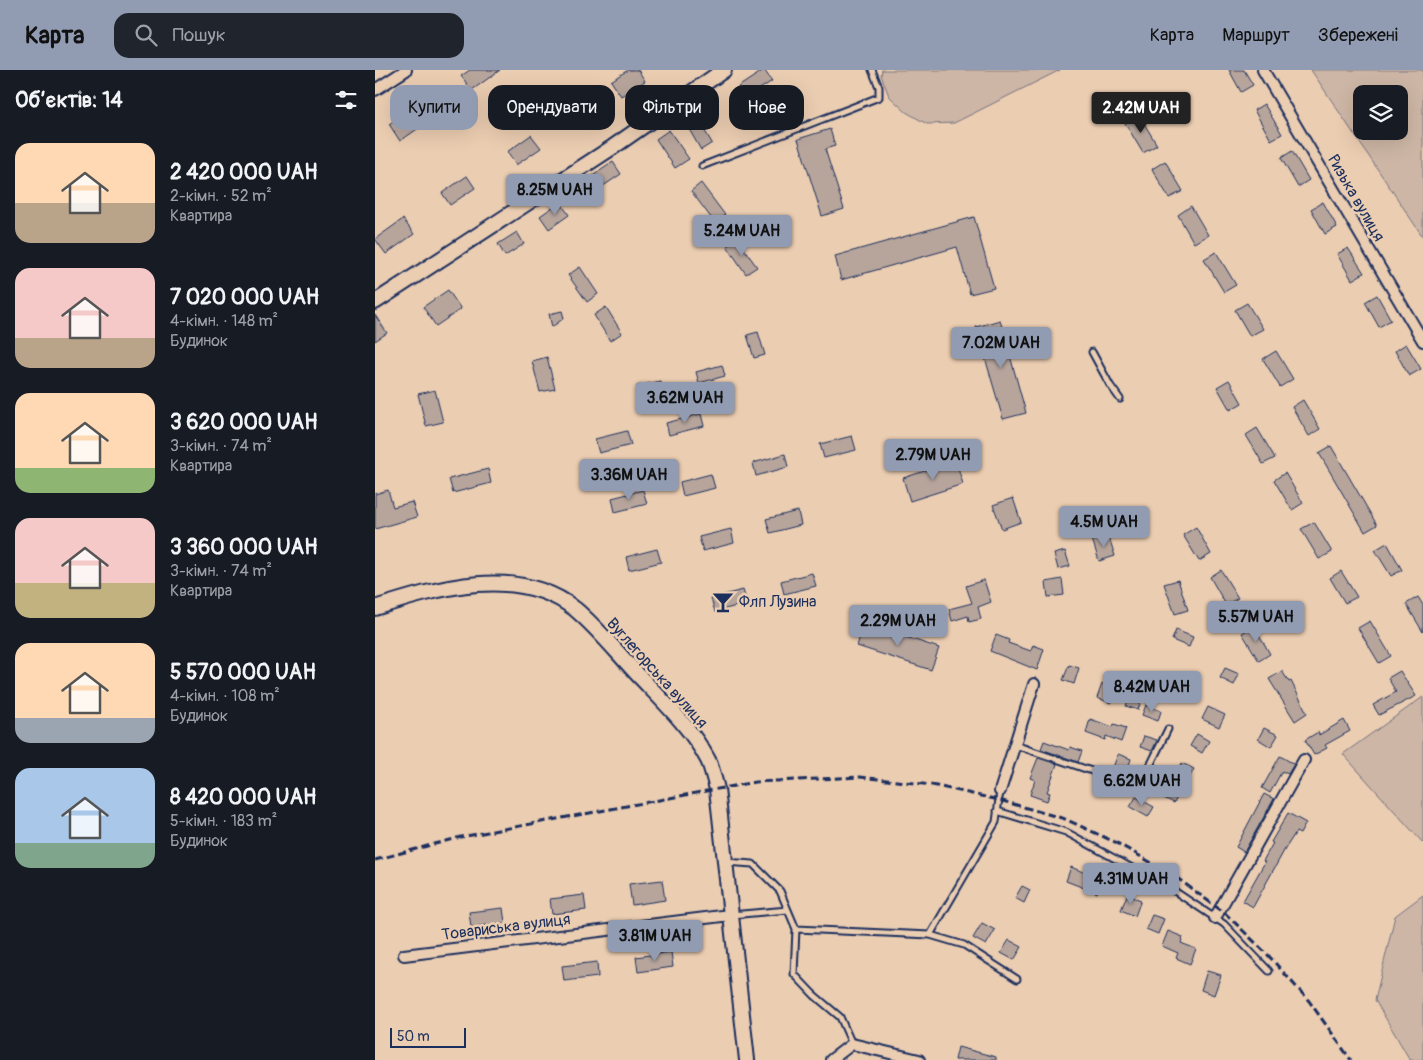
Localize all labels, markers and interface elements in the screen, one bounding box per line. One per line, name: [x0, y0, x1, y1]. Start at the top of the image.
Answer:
search box: [114, 13, 464, 58]
text: Карта: [25, 21, 84, 50]
icon: search: [132, 21, 160, 49]
text: Пошук: [172, 23, 225, 47]
text: Карта: [1150, 24, 1194, 47]
text: Маршрут: [1222, 24, 1290, 47]
text: Збережені: [1318, 24, 1398, 47]
chip: Купити: [390, 85, 478, 130]
chip: Орендувати: [488, 85, 615, 130]
chip: Фільтри: [625, 85, 719, 130]
chip: Нове: [729, 85, 804, 130]
map controls: [1353, 85, 1408, 140]
button: layers: [1353, 85, 1408, 140]
icon: filters: [332, 86, 360, 114]
text: Об’єктів: 14: [15, 87, 123, 114]
pin: 2.42M UAH: [1084, 92, 1198, 134]
text: 2.42M UAH: [1103, 98, 1179, 118]
street label: Ризька вулиця: [1323, 151, 1389, 245]
text: 2 420 000 UAH: [170, 159, 318, 186]
icon: home: [55, 163, 115, 223]
pin: 8.25M UAH: [498, 174, 612, 216]
text: 8.25M UAH: [517, 180, 593, 200]
text: 2-кімн. · 52 m²: [170, 186, 272, 206]
text: Квартира: [170, 206, 232, 226]
pin: 5.24M UAH: [685, 214, 799, 257]
text: 5.24M UAH: [704, 221, 780, 241]
text: 7 020 000 UAH: [170, 284, 319, 311]
icon: home: [55, 288, 115, 348]
text: 4-кімн. · 148 m²: [170, 311, 278, 331]
pin: 7.02M UAH: [944, 326, 1058, 369]
text: Будинок: [170, 331, 228, 351]
text: 7.02M UAH: [962, 333, 1040, 353]
pin: 3.62M UAH: [628, 382, 742, 424]
text: 3.62M UAH: [647, 388, 723, 408]
text: 3 620 000 UAH: [170, 409, 318, 436]
icon: home: [55, 413, 115, 473]
text: 3-кімн. · 74 m²: [170, 436, 272, 456]
pin: 2.79M UAH: [876, 438, 990, 481]
text: 2.79M UAH: [895, 445, 971, 465]
text: Квартира: [170, 456, 232, 476]
pin: 3.36M UAH: [572, 458, 686, 501]
text: 3.36M UAH: [591, 465, 667, 485]
pin: 4.5M UAH: [1052, 506, 1156, 548]
text: 4.5M UAH: [1070, 512, 1138, 532]
text: 3 360 000 UAH: [170, 534, 318, 561]
icon: home: [55, 538, 115, 598]
text: 3-кімн. · 74 m²: [170, 561, 272, 581]
text: Квартира: [170, 581, 232, 601]
bar icon: Флп Лузина: [710, 589, 736, 615]
place label: Флп Лузина: [739, 592, 816, 612]
pin: 5.57M UAH: [1199, 600, 1313, 643]
pin: 2.29M UAH: [841, 604, 955, 647]
text: 5.57M UAH: [1218, 607, 1294, 627]
text: 2.29M UAH: [860, 611, 936, 631]
street label: Вуглегорська вулиця: [602, 614, 712, 732]
text: 5 570 000 UAH: [170, 659, 316, 686]
icon: home: [55, 663, 115, 723]
pin: 8.42M UAH: [1095, 670, 1209, 713]
text: 8.42M UAH: [1114, 677, 1190, 697]
text: 4-кімн. · 108 m²: [170, 686, 280, 706]
text: Будинок: [170, 706, 228, 726]
pin: 6.62M UAH: [1085, 764, 1199, 807]
text: 6.62M UAH: [1103, 771, 1181, 791]
text: 8 420 000 UAH: [170, 784, 316, 811]
icon: home: [55, 788, 115, 848]
text: 5-кімн. · 183 m²: [170, 811, 277, 831]
text: Будинок: [170, 831, 228, 851]
pin: 4.31M UAH: [1074, 862, 1188, 905]
text: 4.31M UAH: [1094, 869, 1168, 889]
street label: Товариська вулиця: [440, 909, 572, 945]
pin: 3.81M UAH: [598, 920, 712, 962]
text: 3.81M UAH: [619, 926, 691, 946]
scale bar: [390, 1025, 466, 1048]
text: 50 m: [397, 1028, 430, 1045]

